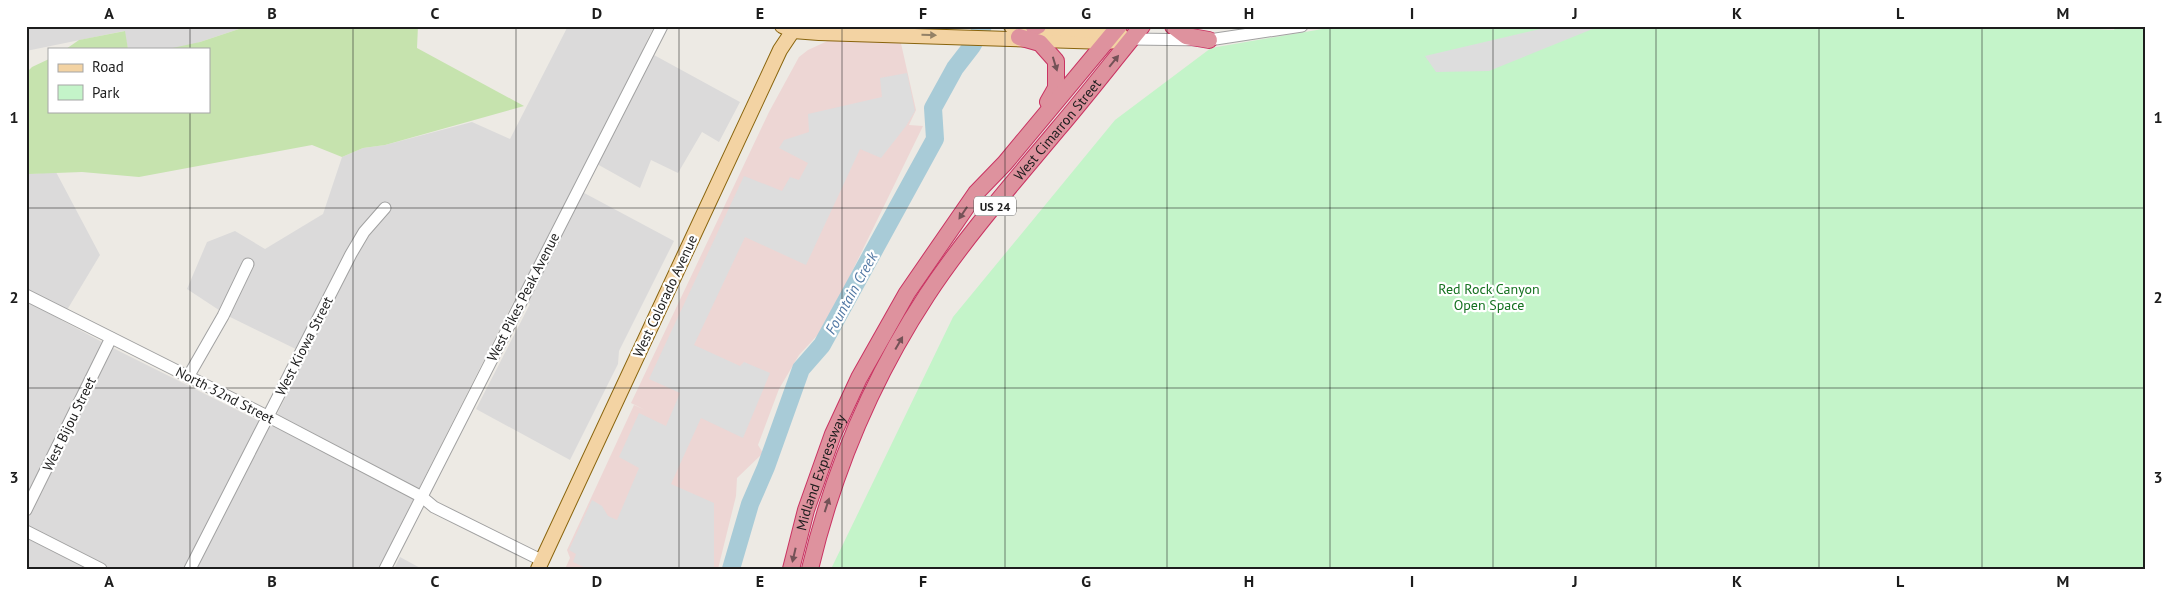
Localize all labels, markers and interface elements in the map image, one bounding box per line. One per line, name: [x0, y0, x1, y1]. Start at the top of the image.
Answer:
text: A: [104, 3, 114, 23]
text: B: [267, 3, 277, 23]
text: C: [431, 3, 440, 23]
text: D: [592, 3, 602, 23]
text: E: [756, 3, 764, 23]
text: F: [919, 3, 927, 23]
text: G: [1081, 3, 1091, 23]
text: H: [1244, 3, 1254, 23]
text: I: [1410, 3, 1414, 23]
text: J: [1571, 3, 1578, 23]
text: K: [1732, 3, 1742, 23]
text: L: [1896, 3, 1905, 23]
text: M: [2057, 3, 2069, 23]
one-way arrow: [921, 32, 937, 40]
legend: [48, 48, 210, 112]
one-way arrow: [1108, 55, 1119, 68]
text: Road: [92, 57, 124, 76]
one-way arrow: [1051, 57, 1059, 72]
street label: West Cimarron Street: [1010, 75, 1105, 184]
text: Park: [92, 83, 120, 102]
text: 1: [9, 107, 19, 127]
text: 1: [2153, 107, 2163, 127]
road number: US 24: [974, 197, 1016, 216]
one-way arrow: [958, 206, 968, 219]
street label: West Pikes Peak Avenue: [483, 230, 563, 364]
street label: West Colorado Avenue: [629, 232, 701, 360]
water label: Fountain Creek: [821, 247, 882, 338]
park label: Red Rock Canyon Open Space: [1438, 280, 1540, 314]
text: 2: [9, 287, 19, 307]
text: 2: [2153, 287, 2163, 307]
street label: West Kiowa Street: [271, 293, 337, 399]
one-way arrow: [894, 336, 903, 349]
street label: North 32nd Street: [173, 362, 278, 428]
street label: West Bijou Street: [38, 374, 100, 474]
street label: Midland Expressway: [792, 411, 850, 533]
text: 3: [9, 467, 19, 487]
text: 3: [2153, 467, 2163, 487]
one-way arrow: [823, 497, 831, 512]
one-way arrow: [790, 547, 798, 562]
text: A: [104, 571, 114, 591]
text: B: [267, 571, 277, 591]
text: C: [431, 571, 440, 591]
text: D: [592, 571, 602, 591]
text: E: [756, 571, 764, 591]
text: F: [919, 571, 927, 591]
text: G: [1081, 571, 1091, 591]
text: H: [1244, 571, 1254, 591]
text: I: [1410, 571, 1414, 591]
text: J: [1571, 571, 1578, 591]
text: K: [1732, 571, 1742, 591]
text: L: [1896, 571, 1905, 591]
text: M: [2057, 571, 2069, 591]

